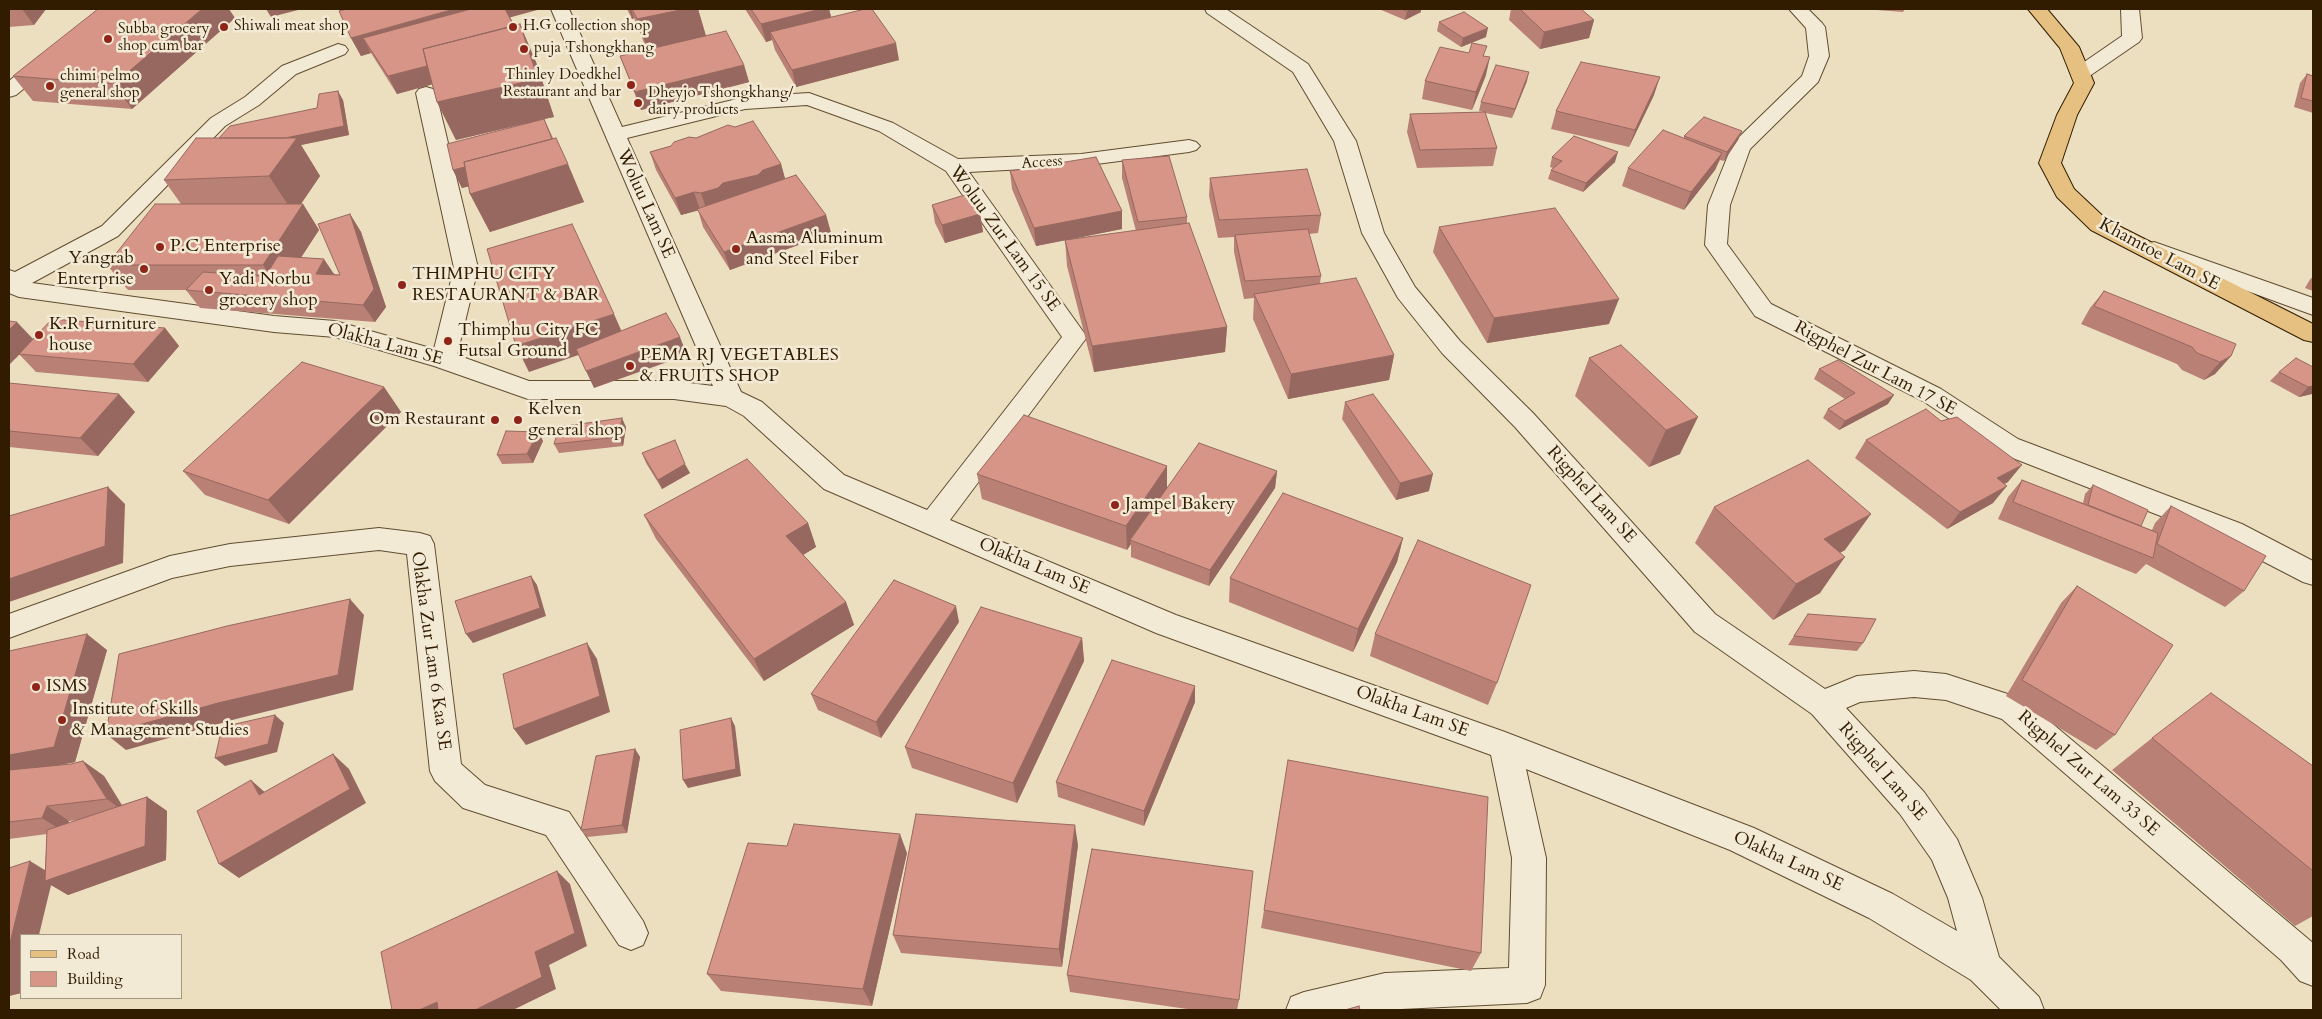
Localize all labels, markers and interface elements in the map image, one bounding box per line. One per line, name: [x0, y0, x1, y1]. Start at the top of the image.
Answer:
place label: Shiwali meat shop: [234, 18, 349, 36]
place label: H.G collection shop: [523, 18, 650, 36]
place label: Subba grocery shop cum bar: [118, 21, 209, 56]
marker: Shiwali meat shop: [218, 21, 230, 33]
marker: H.G collection shop: [507, 21, 519, 33]
marker: Subba grocery shop cum bar: [102, 33, 114, 45]
place label: puja Tshongkhang: [534, 40, 654, 58]
marker: puja Tshongkhang: [518, 43, 530, 55]
place label: Thinley Doedkhel Restaurant and bar: [503, 67, 621, 102]
place label: chimi pelmo general shop: [60, 68, 140, 103]
marker: Thinley Doedkhel Restaurant and bar: [625, 79, 637, 91]
marker: chimi pelmo general shop: [44, 80, 56, 92]
place label: Dheyjo Tshongkhang/ dairy products: [648, 85, 793, 120]
marker: Dheyjo Tshongkhang/ dairy products: [632, 97, 644, 109]
street label: Woluu Lam SE: [611, 146, 679, 262]
street label: Access: [1021, 153, 1063, 173]
street label: Woluu Zur Lam 15 SE: [944, 162, 1064, 316]
street label: Khamtoe Lam SE: [2095, 214, 2223, 296]
place label: Aasma Aluminum and Steel Fiber: [746, 228, 883, 270]
place label: P.C Enterprise: [170, 236, 281, 258]
marker: P.C Enterprise: [154, 241, 166, 253]
marker: Aasma Aluminum and Steel Fiber: [730, 243, 742, 255]
place label: Yangrab Enterprise: [57, 248, 134, 290]
marker: Yangrab Enterprise: [138, 263, 150, 275]
place label: THIMPHU CITY RESTAURANT & BAR: [412, 264, 600, 306]
place label: Yadi Norbu grocery shop: [219, 269, 318, 312]
marker: THIMPHU CITY RESTAURANT & BAR: [396, 279, 408, 291]
marker: Yadi Norbu grocery shop: [203, 284, 215, 296]
place label: K.R Furniture house: [49, 314, 157, 356]
street label: Rigphel Zur Lam 17 SE: [1790, 317, 1960, 421]
street label: Olakha Lam SE: [325, 319, 445, 371]
place label: Thimphu City FC Futsal Ground: [458, 320, 598, 362]
marker: K.R Furniture house: [33, 329, 45, 341]
marker: Thimphu City FC Futsal Ground: [442, 335, 454, 347]
place label: PEMA RJ VEGETABLES & FRUITS SHOP: [640, 345, 839, 388]
marker: PEMA RJ VEGETABLES & FRUITS SHOP: [624, 360, 636, 372]
place label: Kelven general shop: [528, 399, 624, 442]
place label: Om Restaurant: [369, 409, 485, 431]
marker: Om Restaurant: [489, 414, 501, 426]
marker: Kelven general shop: [512, 414, 524, 426]
street label: Rigphel Lam SE: [1542, 442, 1640, 548]
place label: Jampel Bakery: [1125, 494, 1235, 516]
marker: Jampel Bakery: [1109, 499, 1121, 511]
street label: Olakha Lam SE: [975, 534, 1093, 600]
street label: Olakha Zur Lam 6 Kaa SE: [405, 550, 455, 752]
place label: ISMS: [46, 676, 87, 698]
marker: ISMS: [30, 681, 42, 693]
street label: Olakha Lam SE: [1352, 682, 1472, 742]
place label: Institute of Skills & Management Studies: [72, 699, 249, 742]
street label: Rigphel Zur Lam 33 SE: [2013, 707, 2163, 841]
marker: Institute of Skills & Management Studies: [56, 714, 68, 726]
street label: Rigphel Lam SE: [1833, 718, 1931, 826]
street label: Olakha Lam SE: [1730, 827, 1846, 897]
legend: [20, 934, 182, 999]
text: Road: [67, 944, 100, 964]
text: Building: [67, 969, 123, 989]

